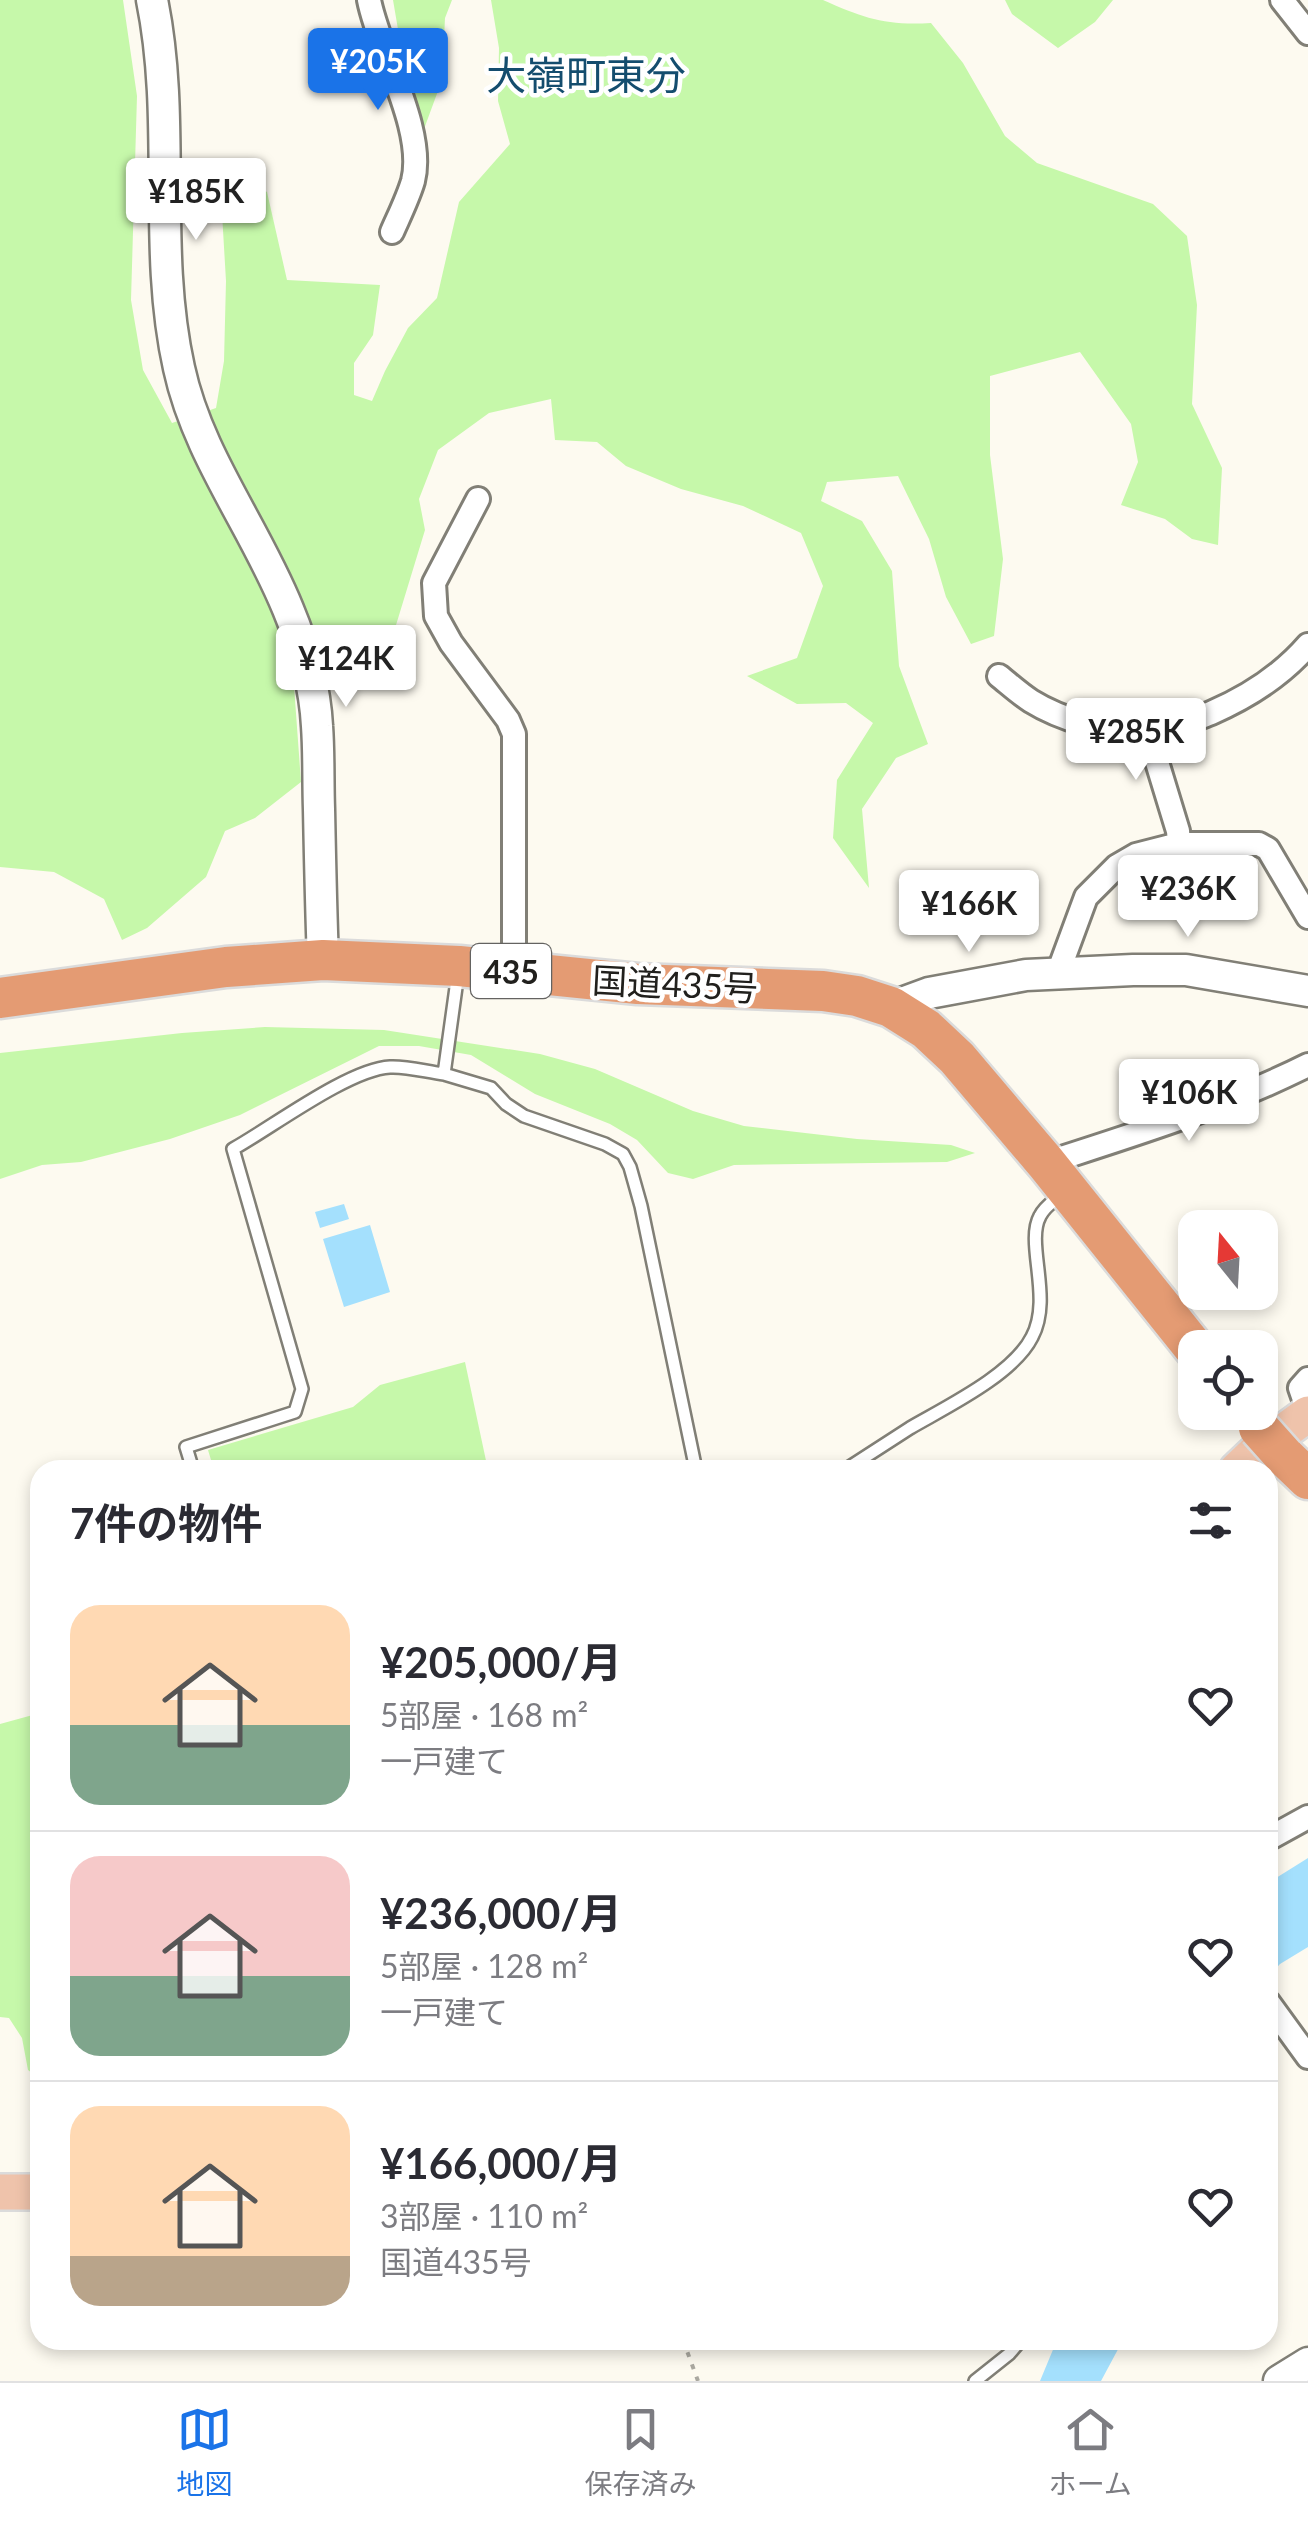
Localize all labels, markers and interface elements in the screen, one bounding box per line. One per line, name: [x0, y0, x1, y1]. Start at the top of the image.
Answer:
pin: ¥205K: [308, 28, 448, 113]
text: ¥205K: [330, 41, 426, 80]
district label: 大嶺町東分: [486, 51, 686, 99]
pin: ¥185K: [126, 158, 266, 243]
text: ¥185K: [148, 171, 244, 210]
pin: ¥124K: [276, 625, 416, 710]
text: ¥124K: [298, 638, 394, 677]
pin: ¥285K: [1066, 698, 1206, 783]
text: ¥285K: [1088, 711, 1184, 750]
pin: ¥236K: [1118, 855, 1258, 940]
text: ¥236K: [1140, 868, 1236, 907]
pin: ¥166K: [899, 870, 1039, 955]
text: ¥166K: [921, 883, 1017, 922]
road number: 435: [471, 944, 551, 998]
street label: 国道435号: [591, 958, 759, 1008]
pin: ¥106K: [1119, 1059, 1259, 1144]
text: ¥106K: [1141, 1072, 1237, 1111]
north arrow: [1178, 1210, 1278, 1310]
map controls: [1178, 1210, 1278, 1430]
button: locate: [1178, 1330, 1278, 1430]
icon: filters: [1183, 1493, 1238, 1548]
text: 7件の物件: [70, 1498, 262, 1548]
text: ¥205,000/月: [380, 1637, 622, 1687]
icon: home: [150, 1645, 270, 1765]
icon: heart: [1183, 1678, 1238, 1733]
text: 5部屋 · 168 m²: [380, 1695, 588, 1734]
text: 一戸建て: [380, 1741, 508, 1780]
text: ¥236,000/月: [380, 1888, 622, 1938]
icon: home: [150, 1896, 270, 2016]
icon: heart: [1183, 1929, 1238, 1984]
text: 5部屋 · 128 m²: [380, 1946, 588, 1985]
text: 一戸建て: [380, 1992, 508, 2031]
text: ¥166,000/月: [380, 2138, 622, 2188]
icon: home: [150, 2146, 270, 2266]
icon: heart: [1183, 2179, 1238, 2234]
text: 3部屋 · 110 m²: [380, 2196, 588, 2235]
text: 国道435号: [380, 2242, 532, 2281]
tab: 地図: [176, 2402, 232, 2502]
tab: 保存済み: [584, 2402, 696, 2502]
tab: ホーム: [1049, 2402, 1132, 2502]

